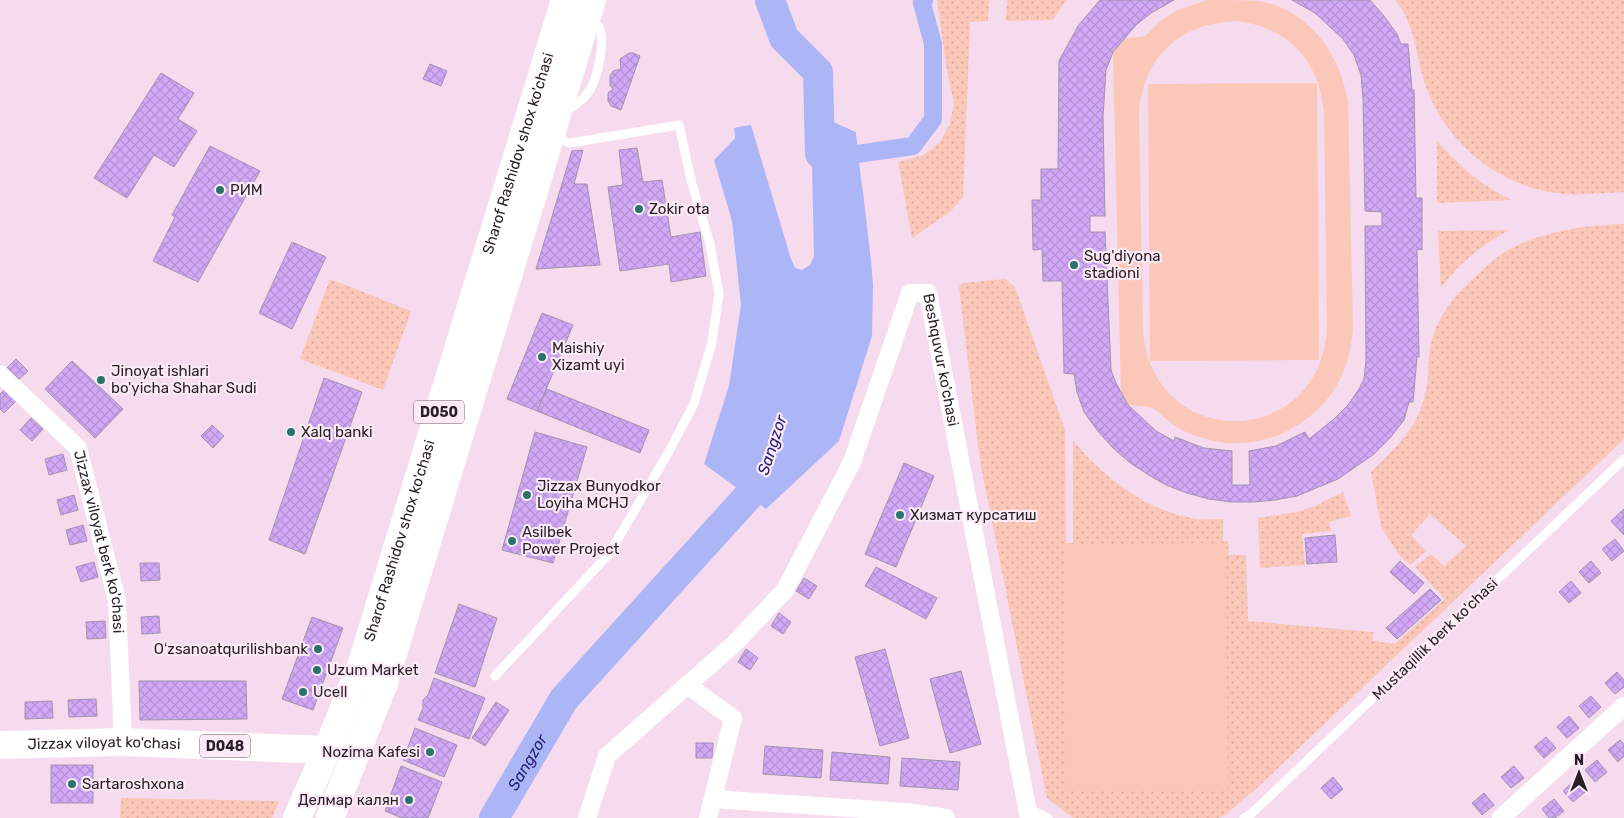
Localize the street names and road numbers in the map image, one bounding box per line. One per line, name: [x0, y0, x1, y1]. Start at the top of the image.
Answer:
street label: Sharof Rashidov shox ko'chasi: [479, 51, 557, 256]
street label: Beshquvur ko'chasi: [919, 292, 962, 428]
road number: D050: [414, 401, 464, 424]
street label: Sharof Rashidov shox ko'chasi: [360, 438, 439, 644]
street label: Jizzax viloyat berk ko'chasi: [70, 448, 127, 634]
street label: Mustaqillik berk ko'chasi: [1369, 574, 1501, 704]
street label: Jizzax viloyat ko'chasi: [27, 733, 181, 753]
road number: D048: [200, 734, 250, 758]

